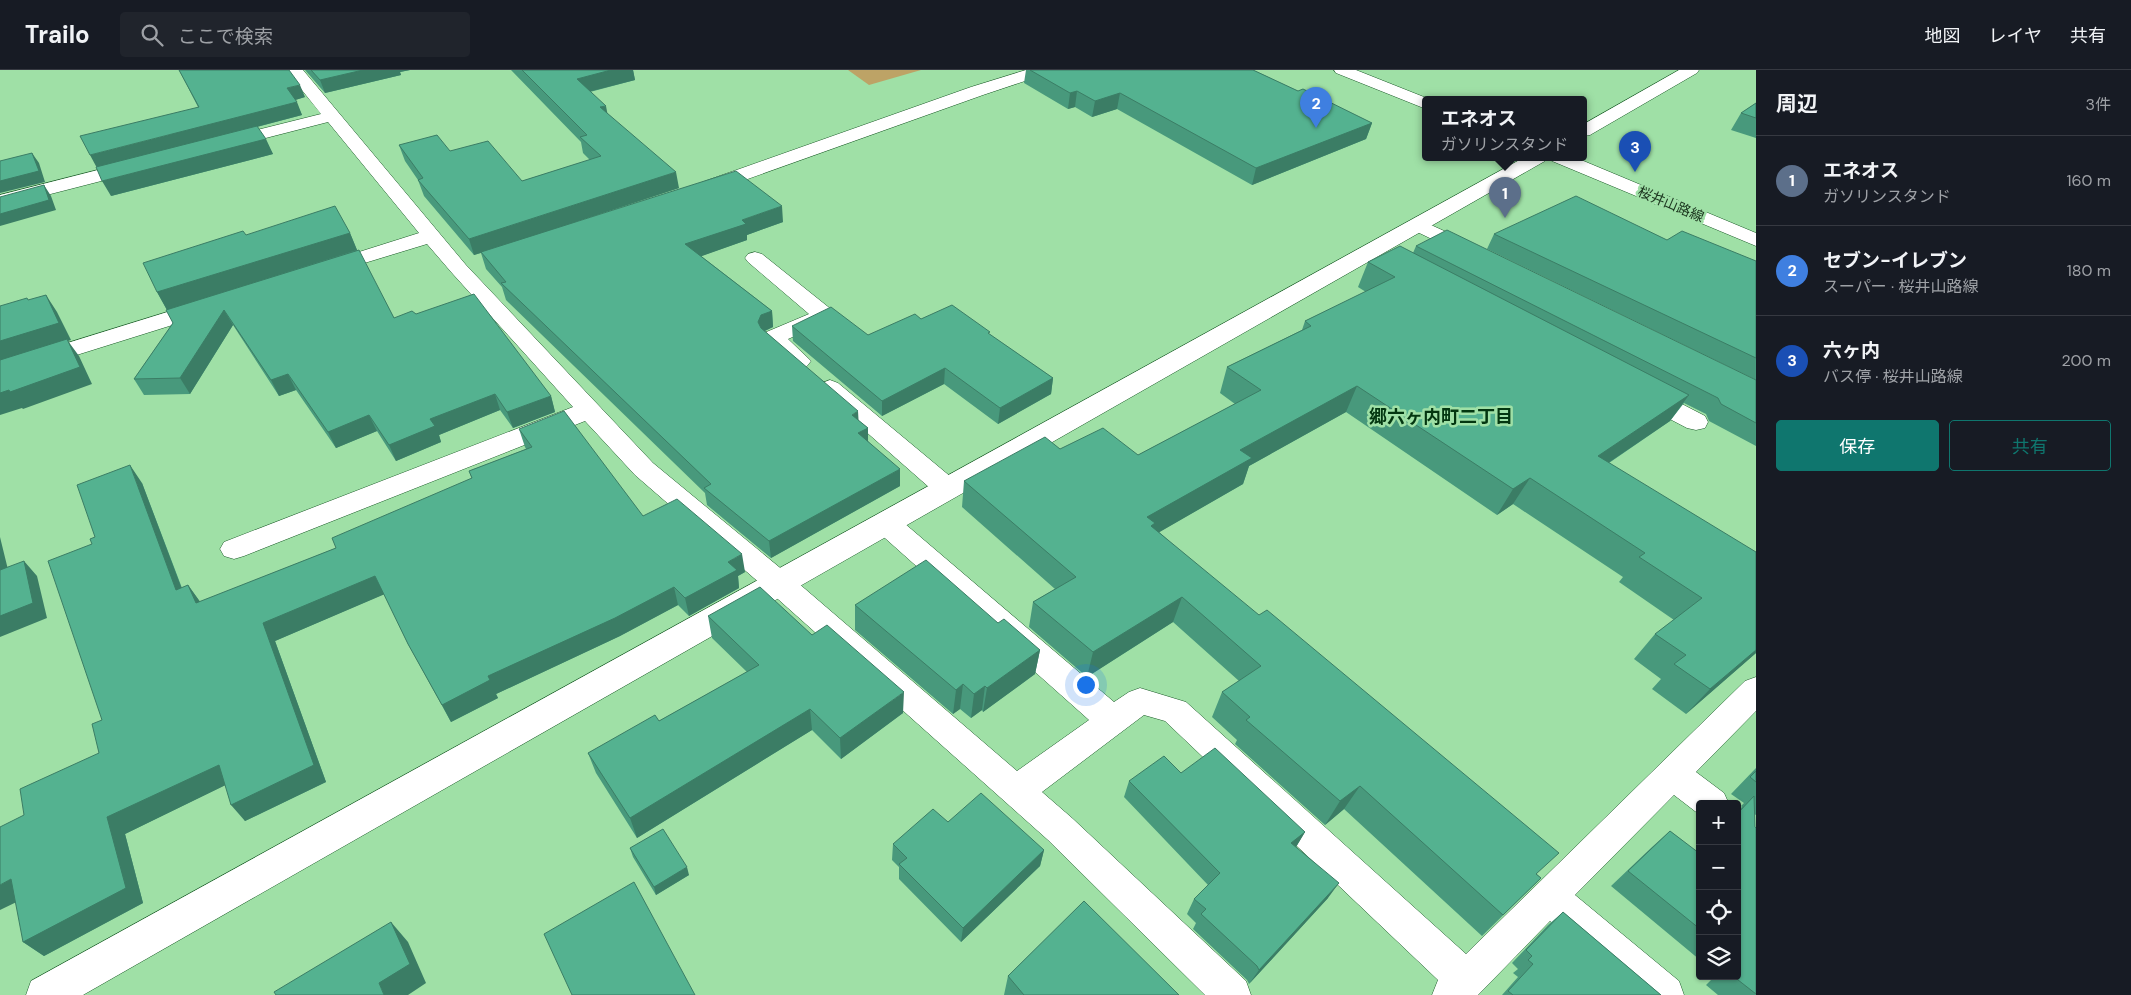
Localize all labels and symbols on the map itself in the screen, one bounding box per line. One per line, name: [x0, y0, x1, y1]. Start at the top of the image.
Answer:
pin: 2: [1300, 87, 1332, 128]
pin: 3: [1619, 131, 1651, 172]
pin: 1: [1489, 177, 1521, 218]
street label: 桜井山路線: [1635, 182, 1707, 226]
district label: 郷六ヶ内町二丁目: [1369, 405, 1513, 429]
your location: [1073, 672, 1099, 698]

